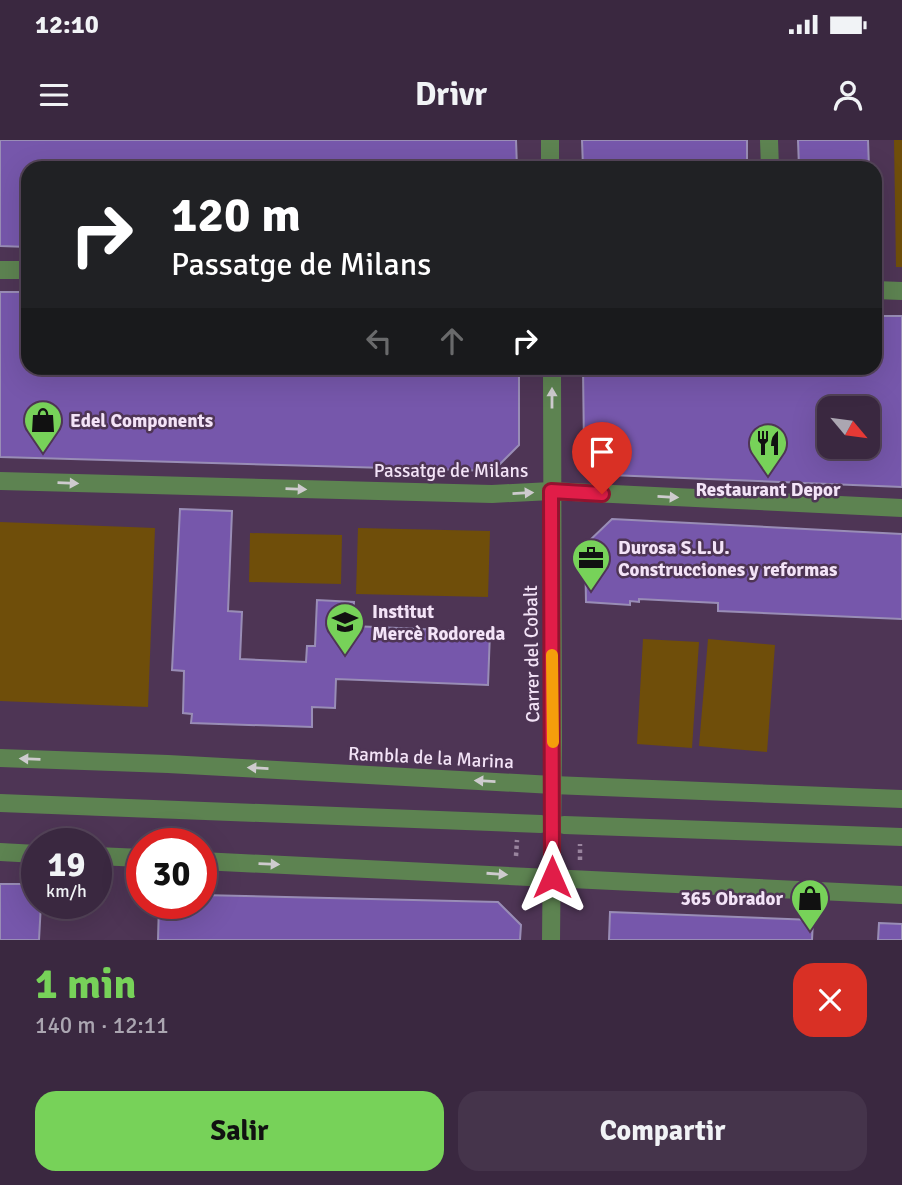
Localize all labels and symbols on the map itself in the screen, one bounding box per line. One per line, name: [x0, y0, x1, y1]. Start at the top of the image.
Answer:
one-way arrow: [546, 387, 558, 409]
north arrow: [817, 396, 880, 458]
shop icon: Edel Components: [22, 399, 64, 454]
place label: Edel Components: [70, 409, 213, 433]
pin: [572, 422, 632, 494]
restaurant icon: Restaurant Depor: [747, 422, 789, 477]
street label: Passatge de Milans: [374, 459, 528, 483]
one-way arrow: [57, 477, 79, 488]
place label: Restaurant Depor: [695, 478, 841, 502]
one-way arrow: [285, 483, 307, 495]
one-way arrow: [512, 487, 534, 498]
one-way arrow: [658, 491, 680, 502]
place label: Durosa S.L.U. Construcciones y reformas: [618, 536, 837, 582]
office icon: Durosa S.L.U. Construcciones y reformas: [570, 537, 612, 592]
street label: Carrer del Cobalt: [519, 585, 545, 723]
place label: Institut Mercè Rodoreda: [372, 600, 505, 646]
school or university icon: Institut Mercè Rodoreda: [324, 601, 366, 656]
street label: Rambla de la Marina: [347, 742, 515, 774]
one-way arrow: [19, 754, 41, 765]
one-way arrow: [246, 763, 268, 774]
one-way arrow: [474, 775, 496, 786]
speed limit sign: 30: [126, 828, 217, 919]
position arrow: [515, 840, 589, 914]
one-way arrow: [259, 858, 281, 869]
one-way arrow: [486, 869, 508, 880]
shop icon: 365 Obrador: [789, 877, 831, 932]
place label: 365 Obrador: [680, 887, 783, 911]

